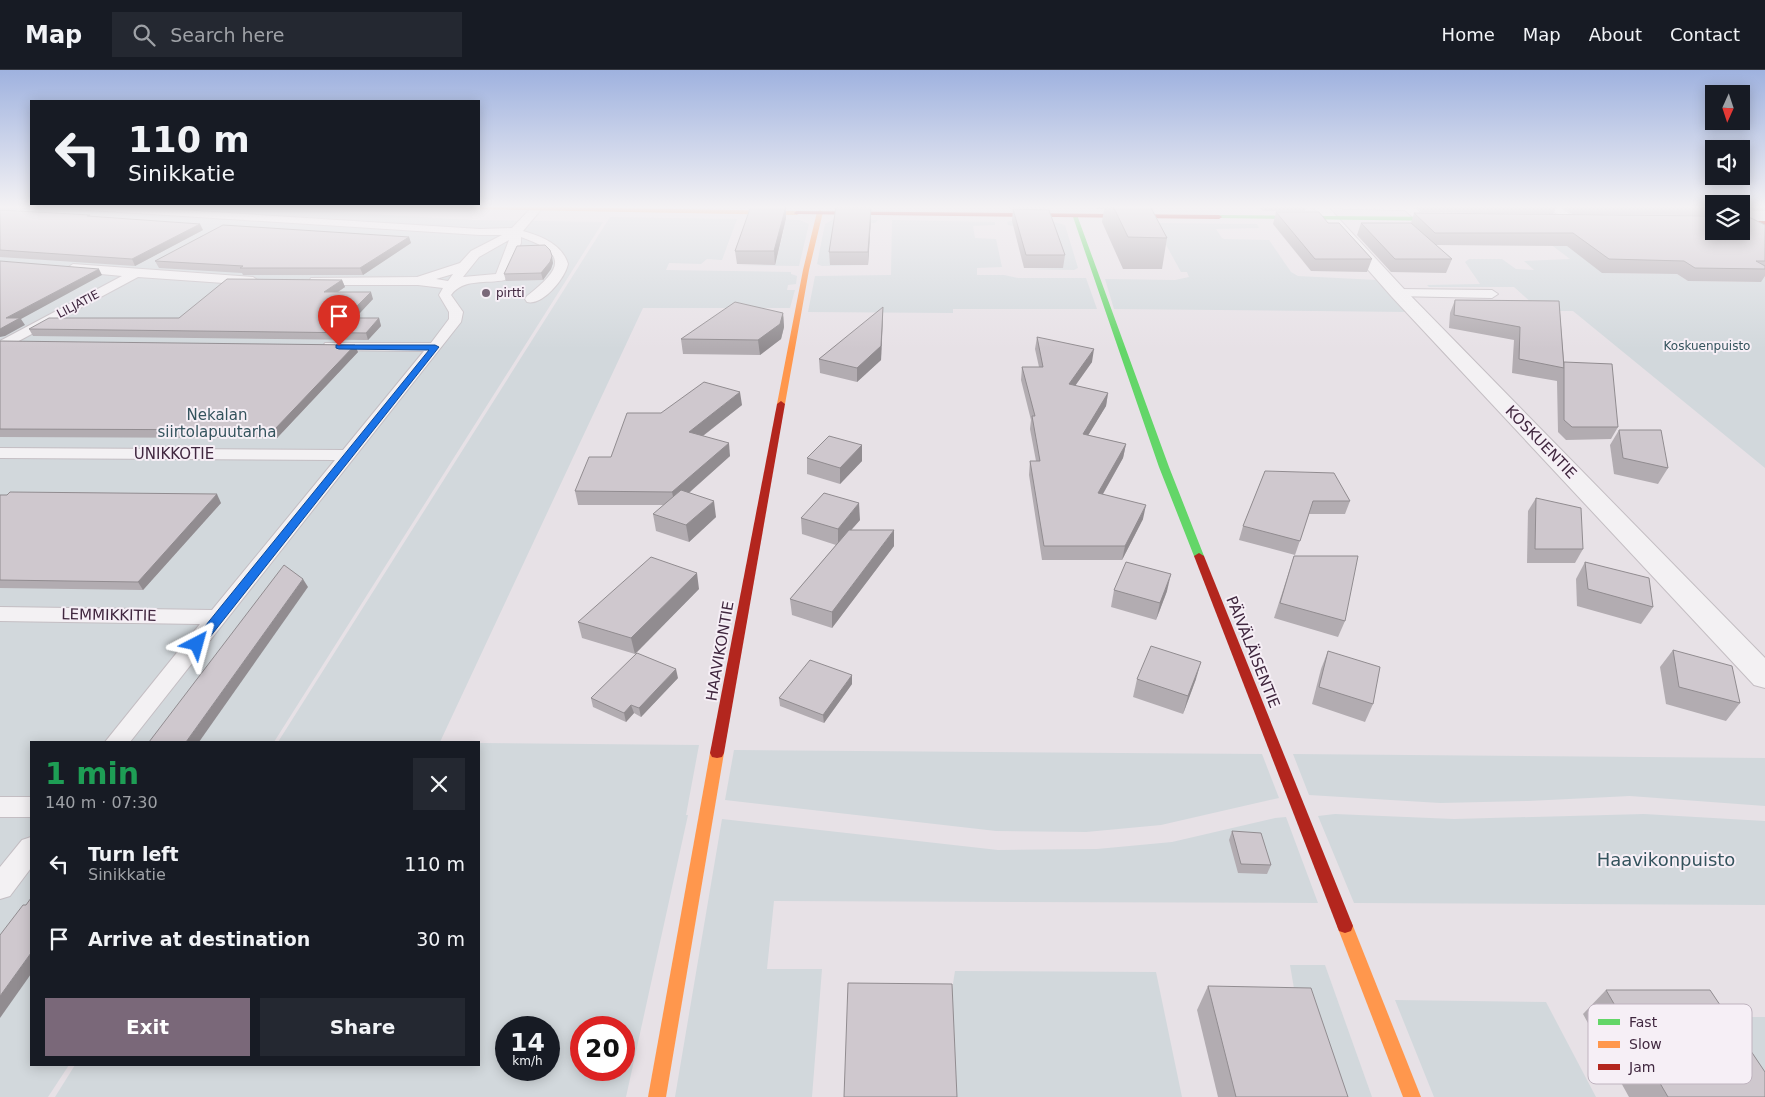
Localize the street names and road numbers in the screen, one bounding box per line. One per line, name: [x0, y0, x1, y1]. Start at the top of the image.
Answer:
street label: LILJATIE: [54, 287, 102, 321]
street label: KOSKUENTIE: [1502, 402, 1580, 482]
street label: UNIKKOTIE: [134, 445, 214, 463]
street label: PÄIVÄLÄISENTIE: [1222, 593, 1285, 711]
street label: HAAVIKONTIE: [702, 600, 738, 702]
street label: LEMMIKKITIE: [61, 605, 157, 625]

